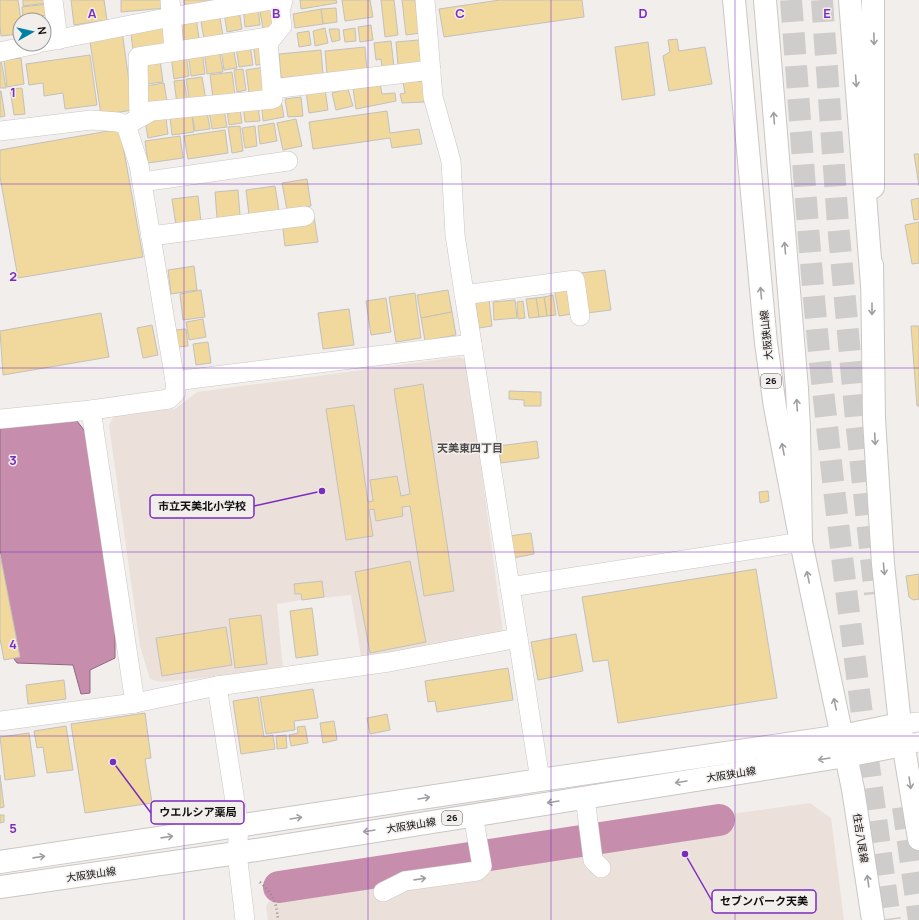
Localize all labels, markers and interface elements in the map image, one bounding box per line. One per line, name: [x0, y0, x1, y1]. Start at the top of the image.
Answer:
text: A: [88, 4, 97, 22]
text: B: [272, 4, 280, 22]
text: C: [455, 4, 465, 22]
text: D: [638, 4, 648, 22]
text: E: [823, 4, 831, 22]
north arrow: [12, 12, 52, 52]
text: N: [34, 26, 50, 36]
one-way arrow: [870, 32, 878, 45]
one-way arrow: [853, 74, 860, 87]
text: 1: [10, 83, 16, 101]
one-way arrow: [770, 112, 777, 125]
one-way arrow: [781, 242, 788, 255]
text: 2: [9, 267, 17, 285]
one-way arrow: [758, 287, 765, 300]
one-way arrow: [868, 302, 876, 315]
street label: 大阪狭山線: [756, 309, 776, 361]
road number: 26: [761, 374, 781, 388]
one-way arrow: [794, 399, 801, 412]
one-way arrow: [871, 432, 878, 445]
district label: 天美東四丁目: [437, 440, 503, 455]
one-way arrow: [779, 443, 787, 456]
text: 3: [9, 451, 17, 469]
callout: 市立天美北小学校: [150, 495, 254, 518]
text: 市立天美北小学校: [158, 498, 246, 513]
one-way arrow: [880, 562, 887, 575]
one-way arrow: [804, 571, 812, 584]
text: 4: [9, 635, 17, 653]
one-way arrow: [830, 698, 838, 711]
one-way arrow: [818, 755, 831, 763]
street label: 大阪狭山線: [705, 763, 757, 785]
one-way arrow: [906, 776, 914, 789]
one-way arrow: [675, 778, 688, 786]
one-way arrow: [417, 794, 430, 802]
one-way arrow: [547, 798, 560, 806]
callout: ウエルシア薬局: [151, 801, 244, 824]
text: ウエルシア薬局: [160, 804, 237, 819]
road number: 26: [442, 811, 462, 825]
street label: 住吉八尾線: [850, 812, 872, 864]
one-way arrow: [289, 814, 302, 822]
street label: 大阪狭山線: [385, 814, 437, 836]
text: 5: [9, 819, 17, 837]
one-way arrow: [363, 827, 376, 835]
one-way arrow: [160, 833, 173, 841]
one-way arrow: [32, 853, 45, 861]
street label: 大阪狭山線: [65, 864, 117, 884]
one-way arrow: [413, 875, 426, 883]
one-way arrow: [864, 875, 872, 888]
callout: セブンパーク天美: [712, 890, 816, 913]
text: セブンパーク天美: [720, 893, 808, 908]

